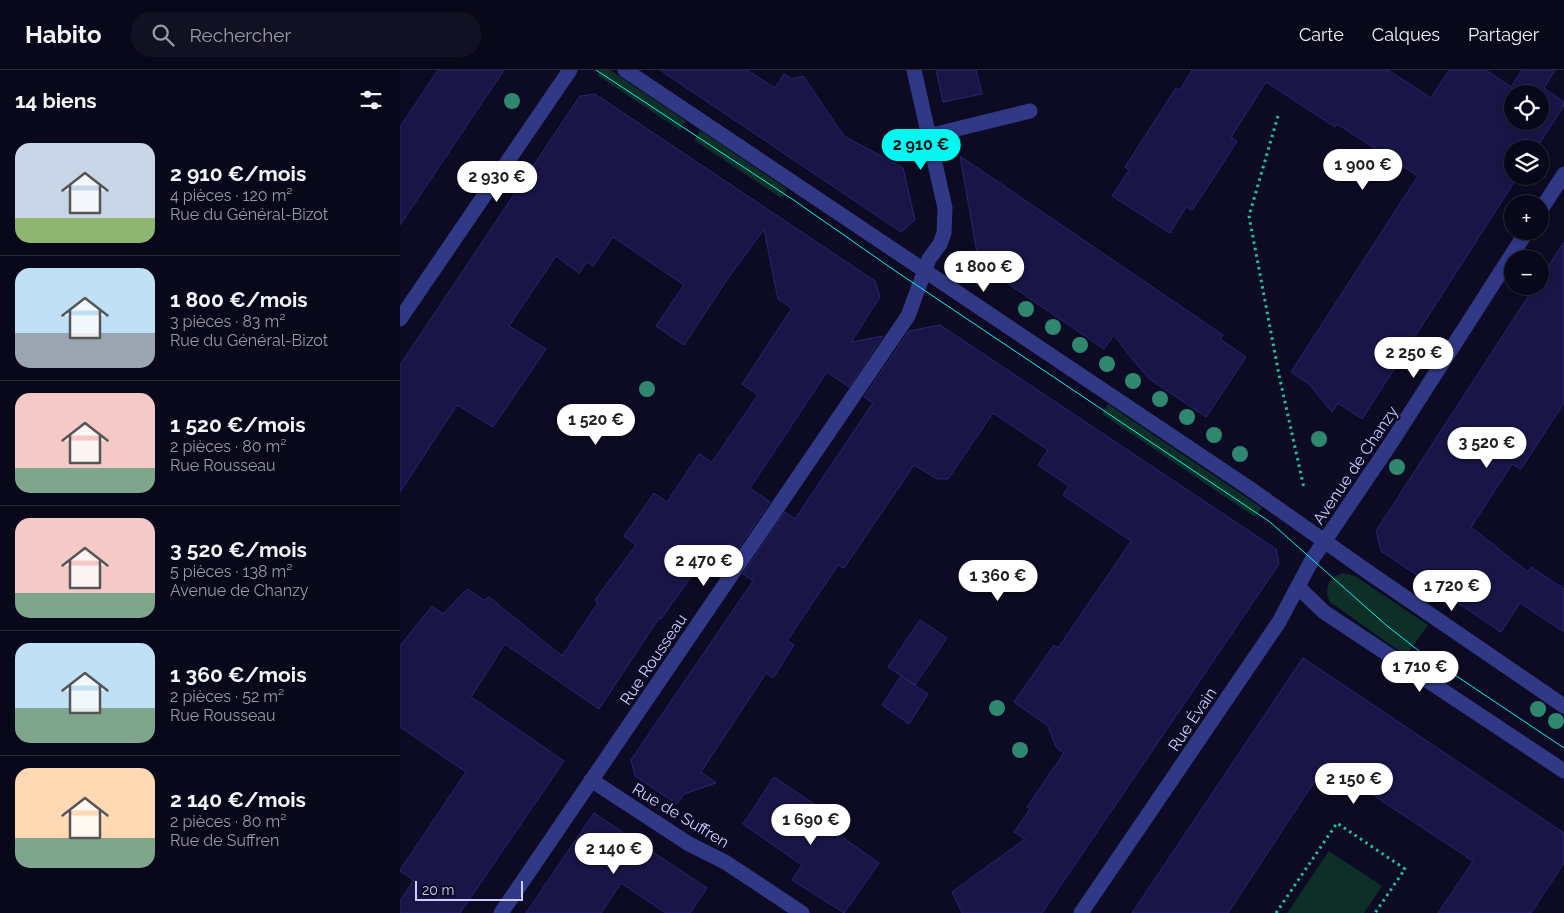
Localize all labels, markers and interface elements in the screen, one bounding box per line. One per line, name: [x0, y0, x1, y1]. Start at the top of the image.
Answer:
search box: [131, 12, 481, 57]
text: Habito: [25, 20, 101, 49]
icon: search: [149, 21, 177, 49]
text: Rechercher: [189, 24, 291, 46]
text: Carte: [1299, 24, 1344, 45]
text: Calques: [1372, 24, 1440, 45]
text: Partager: [1468, 24, 1539, 45]
map controls: [1504, 85, 1549, 295]
button: locate: [1504, 85, 1549, 130]
icon: filters: [357, 86, 385, 114]
text: 14 biens: [15, 88, 97, 113]
pin: 2 910 €: [875, 128, 967, 171]
text: 2 910 €: [893, 135, 949, 154]
button: layers: [1504, 140, 1549, 185]
pin: 1 900 €: [1317, 148, 1409, 191]
text: 1 900 €: [1334, 155, 1392, 174]
pin: 2 930 €: [451, 160, 543, 203]
text: 2 910 €/mois: [170, 161, 306, 186]
icon: home: [55, 163, 115, 223]
text: 2 930 €: [468, 167, 526, 186]
text: 4 pièces · 120 m²: [170, 186, 293, 205]
button: +: [1504, 195, 1549, 240]
text: Rue du Général-Bizot: [170, 205, 328, 224]
pin: 1 800 €: [938, 250, 1030, 293]
button: −: [1504, 250, 1549, 295]
text: 1 800 €: [955, 257, 1013, 276]
text: 1 800 €/mois: [170, 287, 308, 312]
icon: home: [55, 288, 115, 348]
text: 3 pièces · 83 m²: [170, 312, 285, 331]
text: Rue du Général-Bizot: [170, 331, 328, 350]
pin: 2 250 €: [1368, 336, 1460, 379]
text: 2 250 €: [1385, 343, 1443, 362]
street label: Avenue de Chanzy: [1309, 402, 1402, 528]
pin: 1 520 €: [550, 404, 642, 446]
text: 1 520 €: [568, 410, 624, 429]
text: 1 520 €/mois: [170, 412, 306, 437]
icon: home: [55, 413, 115, 473]
pin: 3 520 €: [1441, 426, 1533, 469]
text: 3 520 €: [1458, 433, 1516, 452]
text: 2 pièces · 80 m²: [170, 437, 286, 456]
text: Rue Rousseau: [170, 456, 276, 475]
text: 3 520 €/mois: [170, 537, 307, 562]
icon: home: [55, 538, 115, 598]
pin: 2 470 €: [658, 544, 750, 587]
text: 2 470 €: [675, 551, 733, 570]
pin: 1 360 €: [952, 560, 1044, 602]
text: 5 pièces · 138 m²: [170, 562, 292, 581]
text: 1 360 €: [970, 566, 1026, 585]
pin: 1 720 €: [1406, 570, 1498, 612]
text: 1 720 €: [1424, 576, 1480, 595]
text: Avenue de Chanzy: [170, 581, 309, 600]
street label: Rue Rousseau: [616, 610, 691, 708]
pin: 1 710 €: [1374, 650, 1466, 693]
text: 1 710 €: [1392, 657, 1448, 676]
text: 1 360 €/mois: [170, 662, 307, 687]
icon: home: [55, 663, 115, 723]
street label: Rue Évain: [1163, 683, 1221, 755]
text: 2 pièces · 52 m²: [170, 687, 284, 706]
text: Rue Rousseau: [170, 706, 276, 725]
pin: 2 150 €: [1308, 762, 1400, 805]
text: 2 150 €: [1326, 769, 1382, 788]
street label: Rue de Suffren: [629, 779, 732, 852]
text: 2 140 €/mois: [170, 787, 306, 812]
icon: home: [55, 788, 115, 848]
pin: 1 690 €: [765, 804, 857, 846]
text: 1 690 €: [782, 810, 840, 829]
text: 2 pièces · 80 m²: [170, 812, 286, 831]
text: Rue de Suffren: [170, 831, 279, 850]
pin: 2 140 €: [568, 832, 660, 875]
text: 2 140 €: [586, 839, 642, 858]
scale bar: [415, 878, 522, 901]
text: 20 m: [422, 882, 454, 898]

